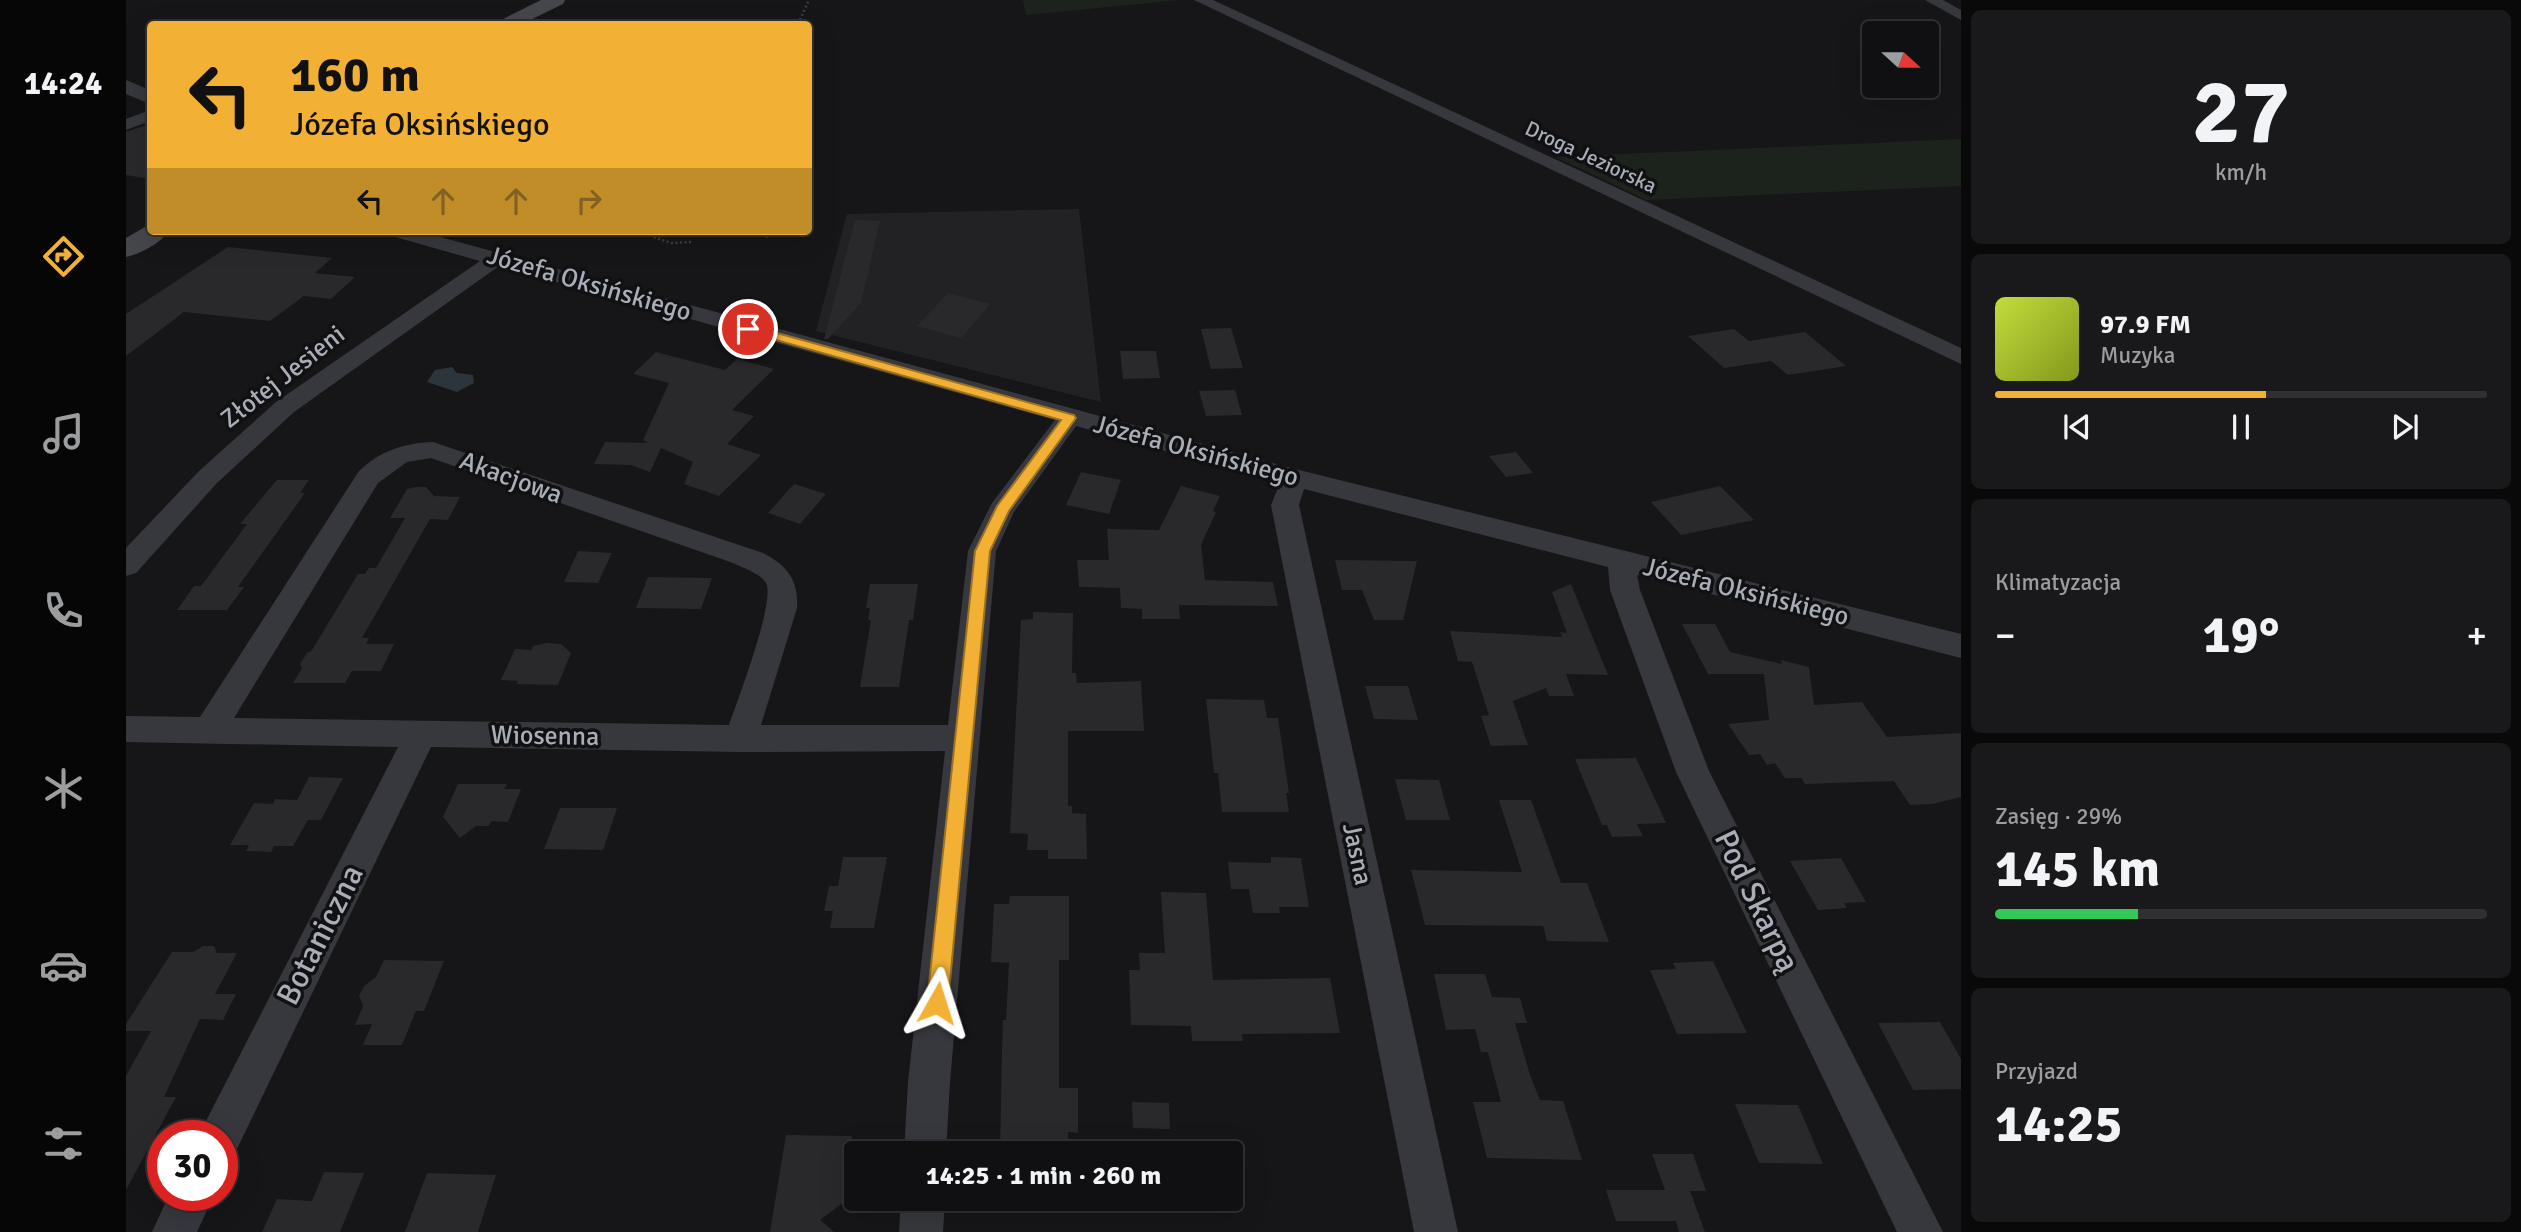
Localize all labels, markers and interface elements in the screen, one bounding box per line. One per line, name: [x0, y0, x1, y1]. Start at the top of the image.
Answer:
north arrow: [1862, 21, 1939, 98]
map controls: [1862, 21, 1939, 98]
text: 160 m: [290, 45, 420, 105]
icon: left: [175, 49, 266, 140]
text: 27: [2192, 56, 2290, 169]
text: 14:24: [24, 64, 102, 103]
text: Józefa Oksińskiego: [290, 105, 550, 144]
street label: Droga Jeziorska: [1521, 115, 1661, 199]
text: km/h: [2215, 158, 2267, 187]
icon: left: [351, 182, 389, 220]
icon: ahead: [424, 182, 462, 220]
icon: ahead: [497, 182, 535, 220]
icon: right: [570, 182, 608, 220]
icon: directions: [39, 232, 88, 281]
street label: Józefa Oksińskiego: [483, 240, 695, 328]
pin: [718, 299, 778, 359]
text: 97.9 FM: [2100, 309, 2191, 341]
icon: arrive: [729, 310, 767, 348]
street label: Złotej Jesieni: [215, 319, 351, 435]
text: Muzyka: [2100, 341, 2175, 370]
street label: Józefa Oksińskiego: [1090, 408, 1302, 494]
icon: previous: [2058, 408, 2096, 446]
icon: pause: [2222, 408, 2260, 446]
icon: next: [2386, 408, 2424, 446]
icon: music: [39, 409, 88, 458]
street label: Akacjowa: [455, 445, 567, 511]
street label: Józefa Oksińskiego: [1640, 551, 1852, 633]
text: Klimatyzacja: [1995, 568, 2121, 597]
icon: phone: [39, 586, 88, 635]
text: 19°: [2203, 603, 2279, 667]
text: −: [1995, 612, 2016, 659]
text: +: [2466, 612, 2487, 659]
street label: Wiosenna: [490, 719, 600, 753]
icon: climate: [39, 764, 88, 813]
text: Zasięg · 29%: [1995, 802, 2122, 831]
street label: Jasna: [1335, 820, 1379, 888]
street label: Pod Skarpą: [1706, 824, 1808, 978]
text: 145 km: [1995, 837, 2160, 901]
street label: Botaniczna: [268, 858, 372, 1012]
icon: car: [39, 941, 88, 990]
position arrow: [900, 966, 974, 1040]
text: Przyjazd: [1995, 1057, 2078, 1086]
text: 14:25: [1995, 1092, 2123, 1156]
icon: filters: [39, 1119, 88, 1168]
speed limit sign: 30: [147, 1120, 238, 1211]
text: 14:25 · 1 min · 260 m: [926, 1160, 1161, 1192]

